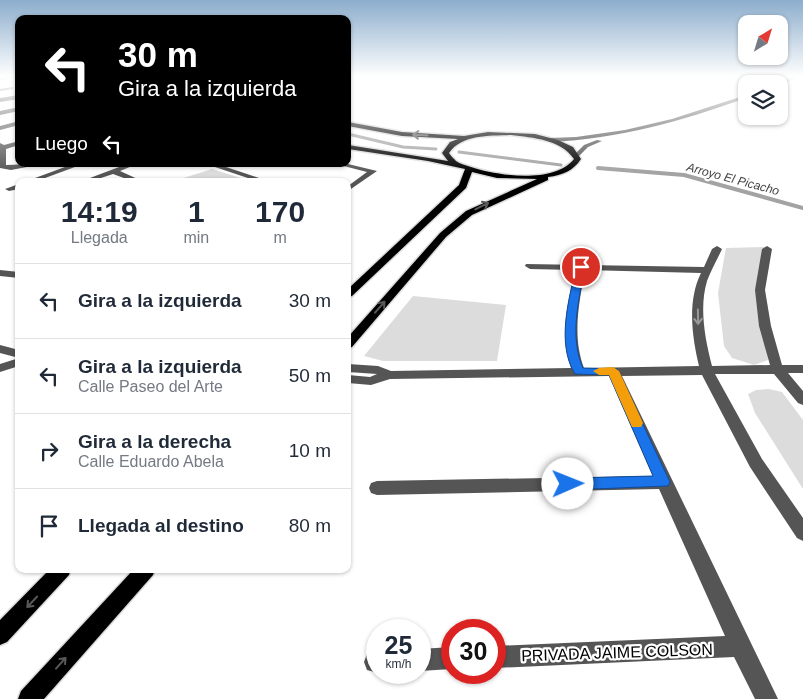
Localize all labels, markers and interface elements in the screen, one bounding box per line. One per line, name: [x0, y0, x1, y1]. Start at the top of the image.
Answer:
north arrow: [738, 15, 788, 65]
map controls: [738, 15, 788, 125]
icon: left: [35, 35, 100, 100]
text: 30 m: [118, 35, 198, 74]
button: layers: [738, 75, 788, 125]
text: Gira a la izquierda: [118, 76, 297, 101]
icon: left: [98, 130, 126, 158]
one-way arrow: [412, 131, 428, 140]
text: Luego: [35, 133, 88, 154]
water label: Arroyo El Picacho: [684, 160, 781, 198]
text: 14:19: [61, 195, 138, 228]
text: 1: [188, 195, 205, 228]
text: 170: [255, 195, 305, 228]
one-way arrow: [474, 201, 489, 210]
text: Llegada: [71, 229, 128, 246]
text: min: [183, 229, 209, 246]
text: m: [273, 229, 287, 246]
pin: [560, 246, 602, 288]
icon: arrive: [567, 253, 595, 281]
icon: left: [35, 287, 63, 315]
text: Gira a la izquierda: [78, 290, 242, 311]
text: 30 m: [289, 290, 331, 311]
one-way arrow: [374, 301, 386, 314]
one-way arrow: [693, 308, 703, 324]
text: Gira a la izquierda: [78, 356, 242, 377]
icon: left: [35, 362, 63, 390]
text: 50 m: [289, 365, 331, 386]
text: Calle Paseo del Arte: [78, 378, 223, 395]
text: Gira a la derecha: [78, 431, 231, 452]
icon: right: [35, 437, 63, 465]
text: 10 m: [289, 440, 331, 461]
text: Calle Eduardo Abela: [78, 453, 224, 470]
position arrow: [541, 457, 593, 509]
icon: arrive: [35, 512, 63, 540]
text: Llegada al destino: [78, 515, 244, 536]
text: 80 m: [289, 515, 331, 536]
one-way arrow: [26, 596, 38, 609]
speed limit sign: 30: [441, 619, 506, 684]
text: 25: [385, 631, 412, 659]
street label: PRIVADA JAIME COLSON: [521, 641, 713, 664]
one-way arrow: [56, 656, 67, 669]
text: km/h: [385, 657, 412, 671]

